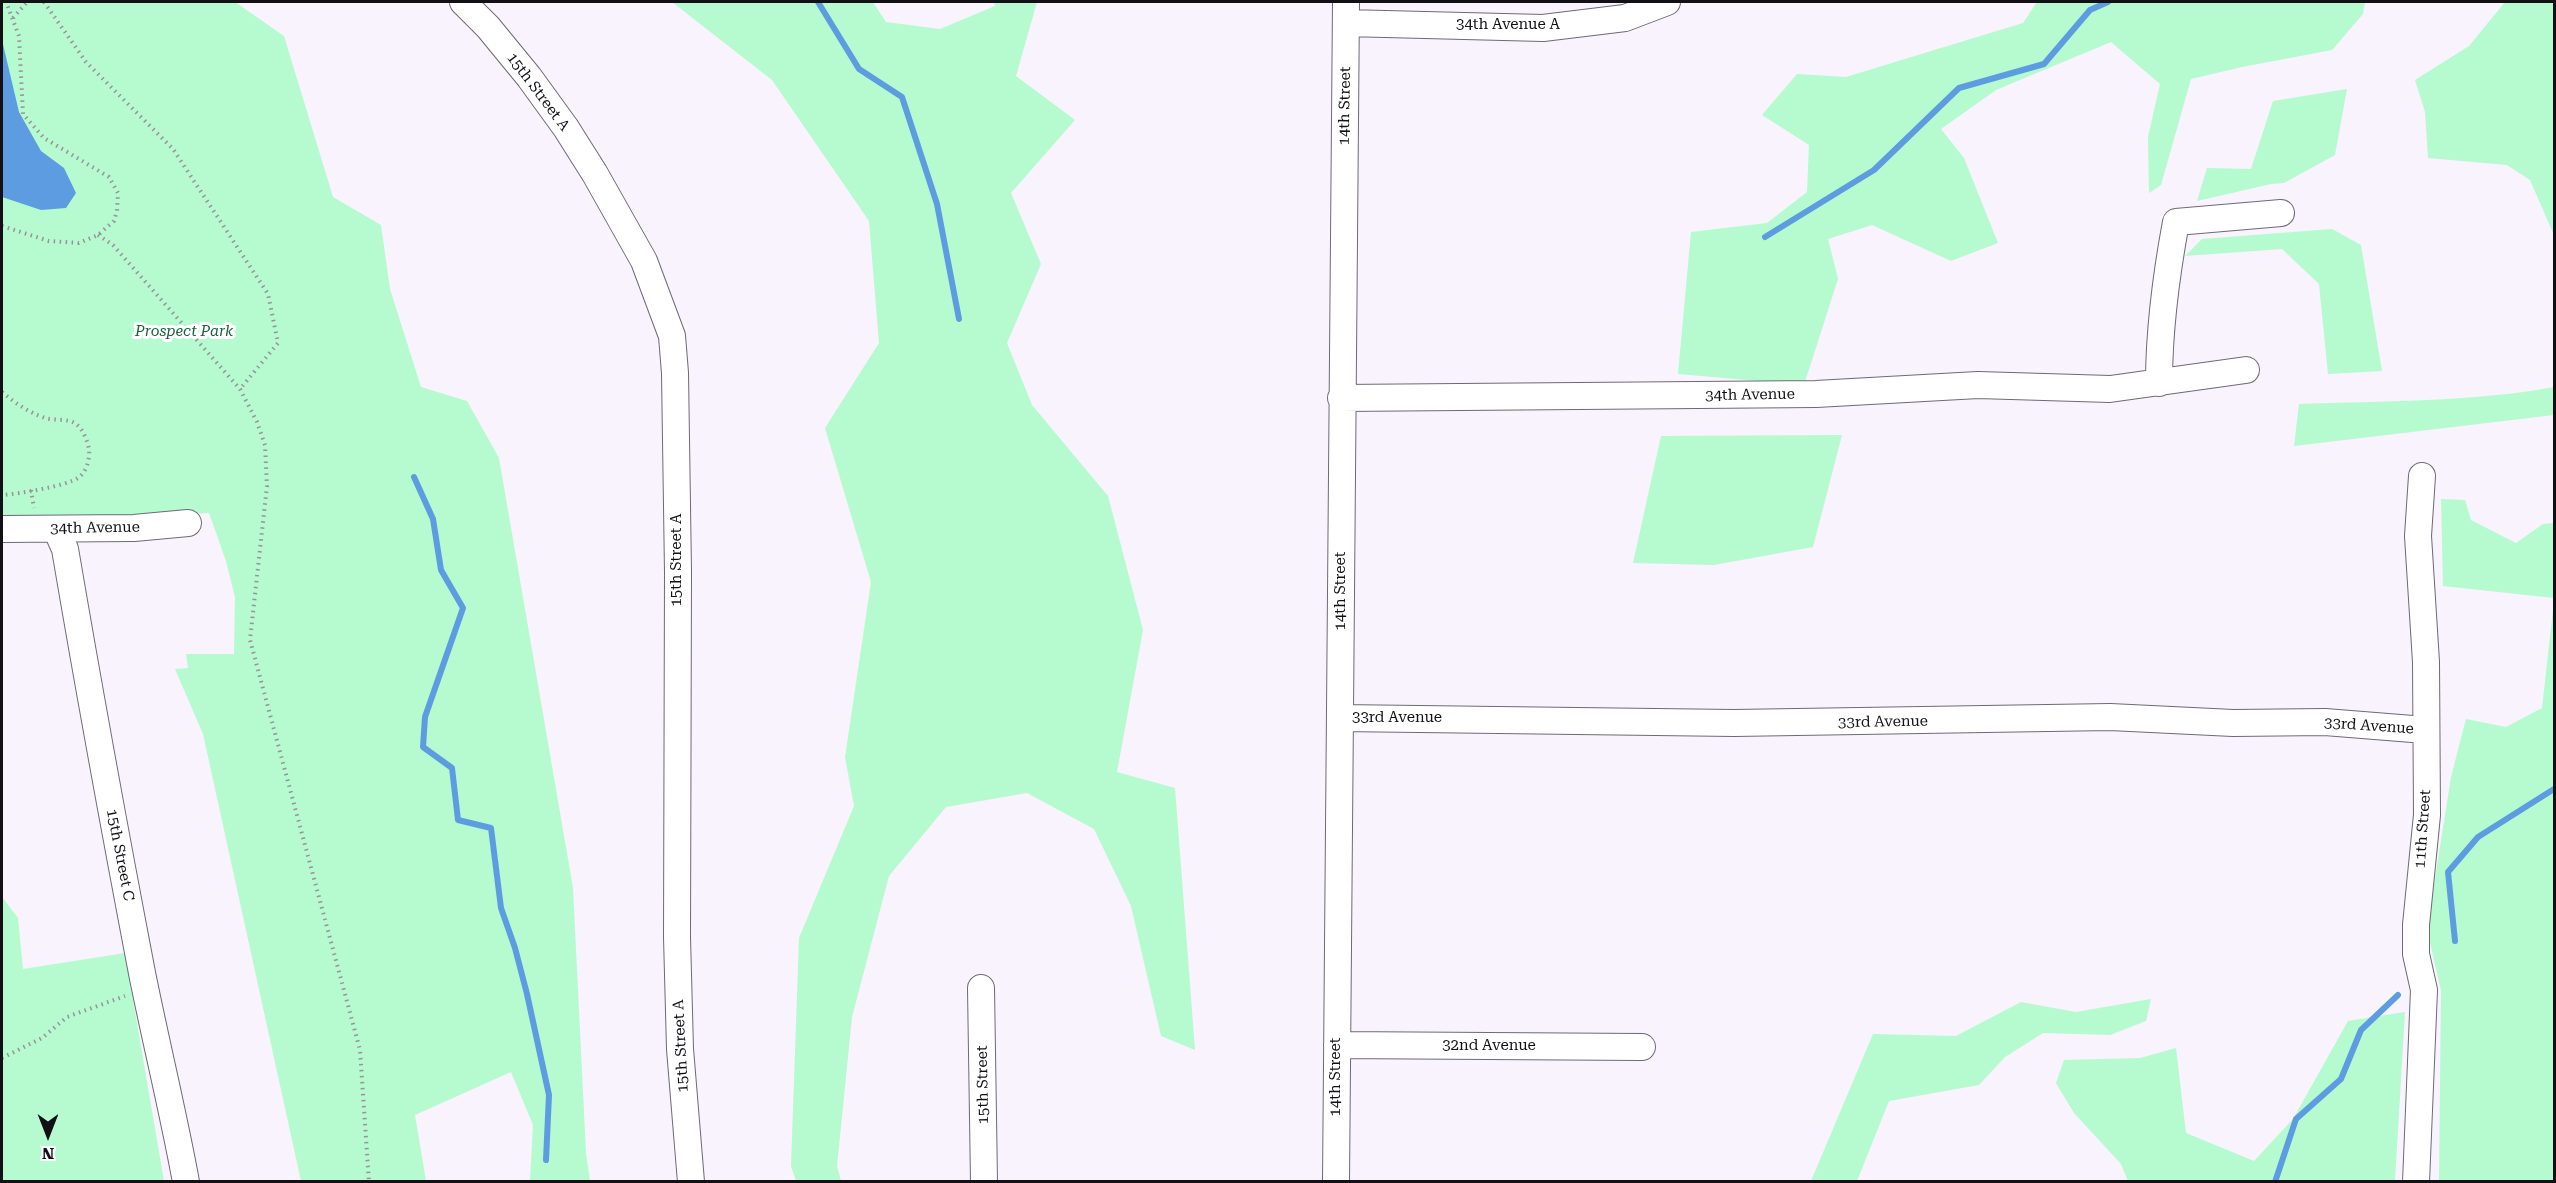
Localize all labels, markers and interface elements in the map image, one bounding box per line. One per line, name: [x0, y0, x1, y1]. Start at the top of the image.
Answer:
street label: 34th Avenue A: [1456, 16, 1560, 34]
street label: 15th Street A: [503, 49, 573, 135]
street label: 14th Street: [1335, 66, 1355, 146]
park label: Prospect Park: [135, 323, 233, 341]
street label: 34th Avenue: [1705, 385, 1795, 405]
street label: 15th Street A: [668, 513, 686, 607]
street label: 34th Avenue: [50, 518, 140, 538]
street label: 14th Street: [1332, 552, 1350, 630]
street label: 33rd Avenue: [1352, 709, 1442, 727]
street label: 33rd Avenue: [1838, 712, 1928, 732]
street label: 33rd Avenue: [2323, 714, 2415, 738]
street label: 11th Street: [2411, 789, 2435, 869]
street label: 15th Street C: [102, 807, 138, 903]
street label: 15th Street A: [670, 999, 692, 1093]
street label: 32nd Avenue: [1442, 1037, 1536, 1055]
street label: 14th Street: [1327, 1038, 1345, 1116]
street label: 15th Street: [973, 1045, 993, 1125]
north arrow: [18, 1105, 78, 1165]
text: N: [42, 1144, 54, 1163]

